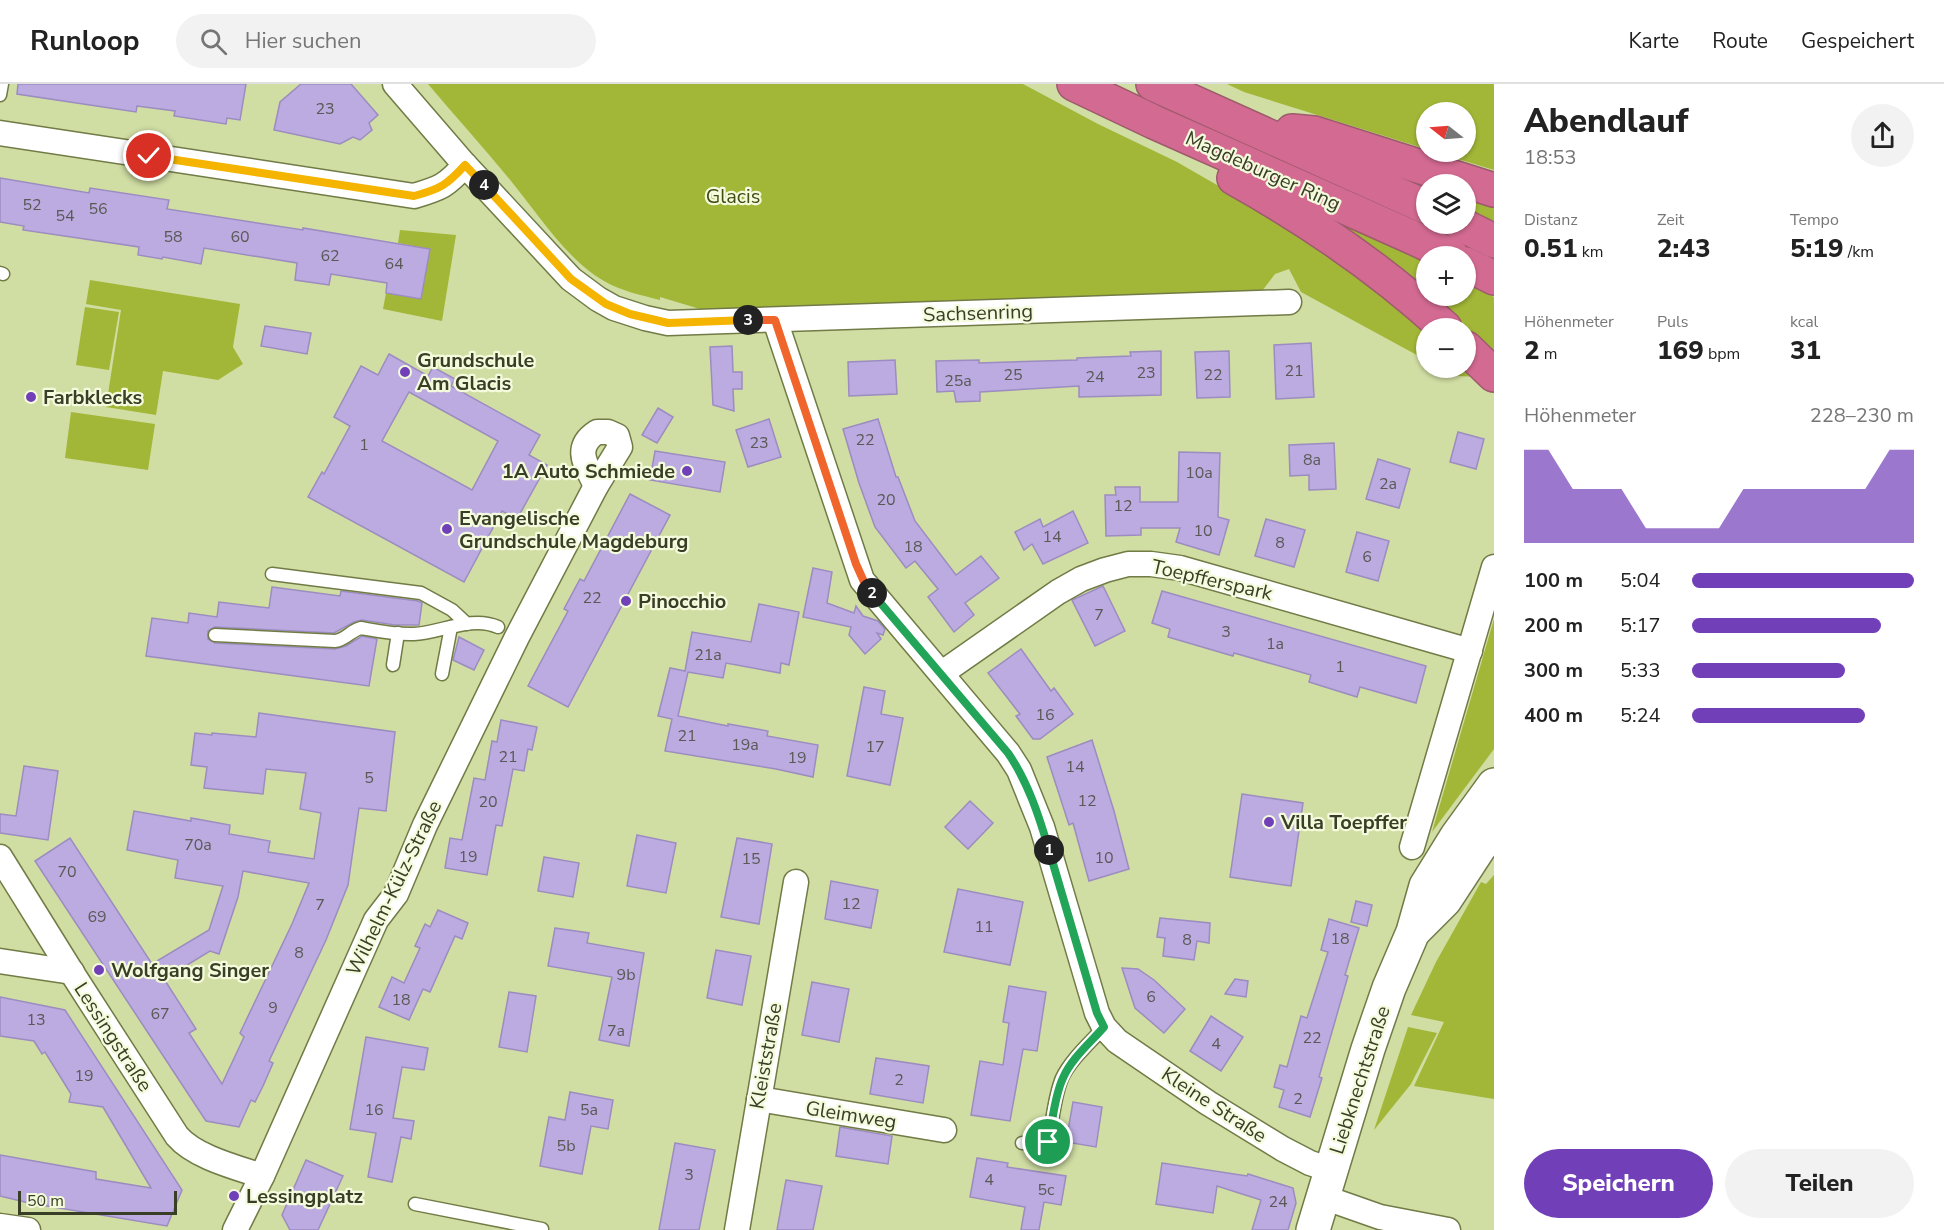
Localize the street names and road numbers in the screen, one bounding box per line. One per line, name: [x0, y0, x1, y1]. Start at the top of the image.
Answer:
street label: Magdeburger Ring: [1181, 125, 1345, 217]
street label: Sachsenring: [923, 298, 1033, 328]
street label: Toepfferspark: [1149, 553, 1276, 607]
street label: Wilhelm-Külz-Straße: [340, 796, 448, 980]
street label: Lessingstraße: [68, 977, 158, 1097]
street label: Kleiststraße: [743, 1001, 789, 1111]
street label: Liebknechtstraße: [1323, 1002, 1397, 1158]
street label: Kleine Straße: [1156, 1061, 1272, 1149]
street label: Gleimweg: [804, 1094, 898, 1136]

